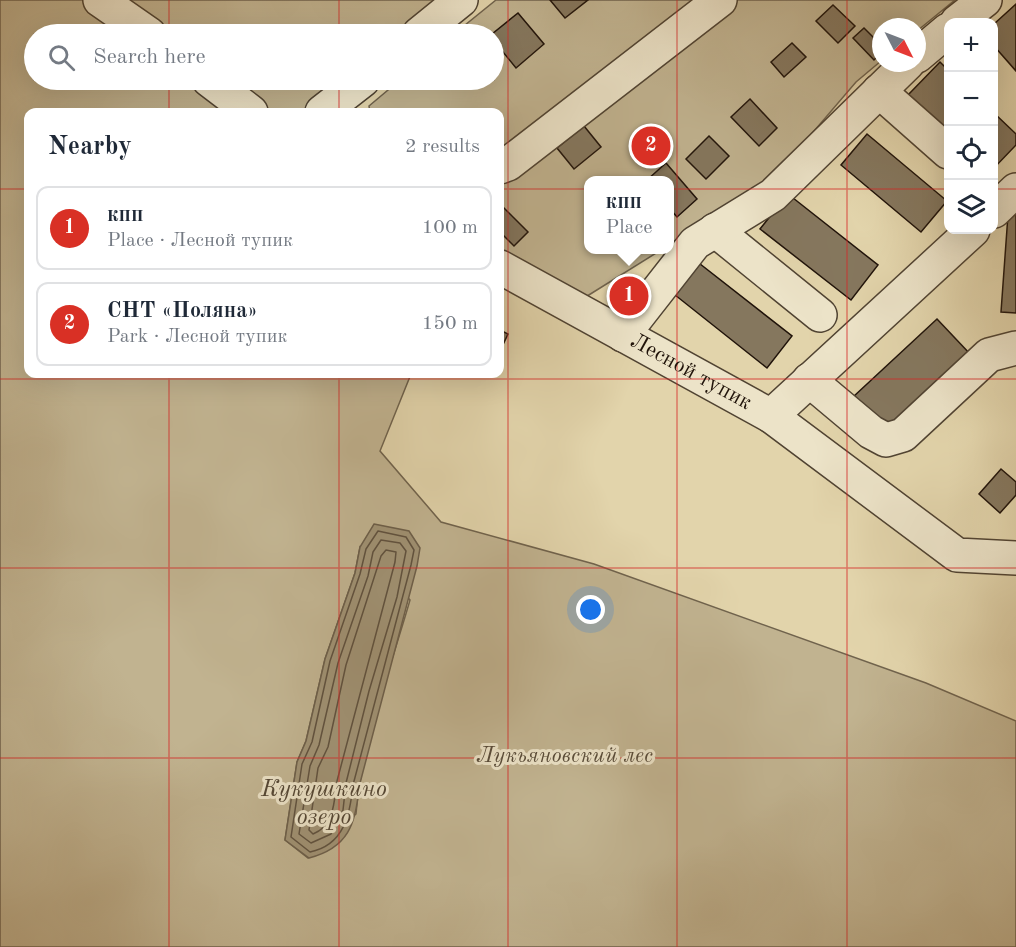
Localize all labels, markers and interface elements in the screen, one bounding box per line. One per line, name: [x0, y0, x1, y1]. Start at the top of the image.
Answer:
north arrow: [872, 18, 926, 72]
map controls: [944, 18, 998, 234]
button: +: [944, 18, 998, 72]
search box: [24, 24, 504, 90]
icon: search: [45, 41, 78, 74]
text: Search here: [93, 46, 206, 68]
button: −: [944, 72, 998, 126]
pin: 2: [632, 124, 670, 168]
button: locate: [944, 126, 998, 180]
text: Nearby: [48, 134, 132, 160]
text: 2 results: [405, 137, 480, 157]
popup: [584, 176, 674, 254]
button: layers: [944, 180, 998, 234]
text: кпп: [606, 191, 642, 213]
text: кпп: [107, 204, 143, 226]
text: 1: [64, 218, 75, 238]
text: 100 m: [422, 218, 478, 238]
text: Place: [606, 218, 652, 238]
text: Place · Лесной тупик: [107, 231, 293, 251]
pin: 1: [610, 274, 648, 318]
text: СНТ «Поляна»: [107, 300, 258, 322]
text: 2: [64, 314, 75, 334]
text: 150 m: [422, 314, 478, 334]
text: Park · Лесной тупик: [107, 327, 288, 347]
street label: Лесной тупик: [627, 330, 755, 414]
your location: [576, 595, 605, 624]
park label: Лукьяновский лес: [477, 745, 653, 767]
water label: Кукушкино озеро: [260, 778, 387, 830]

